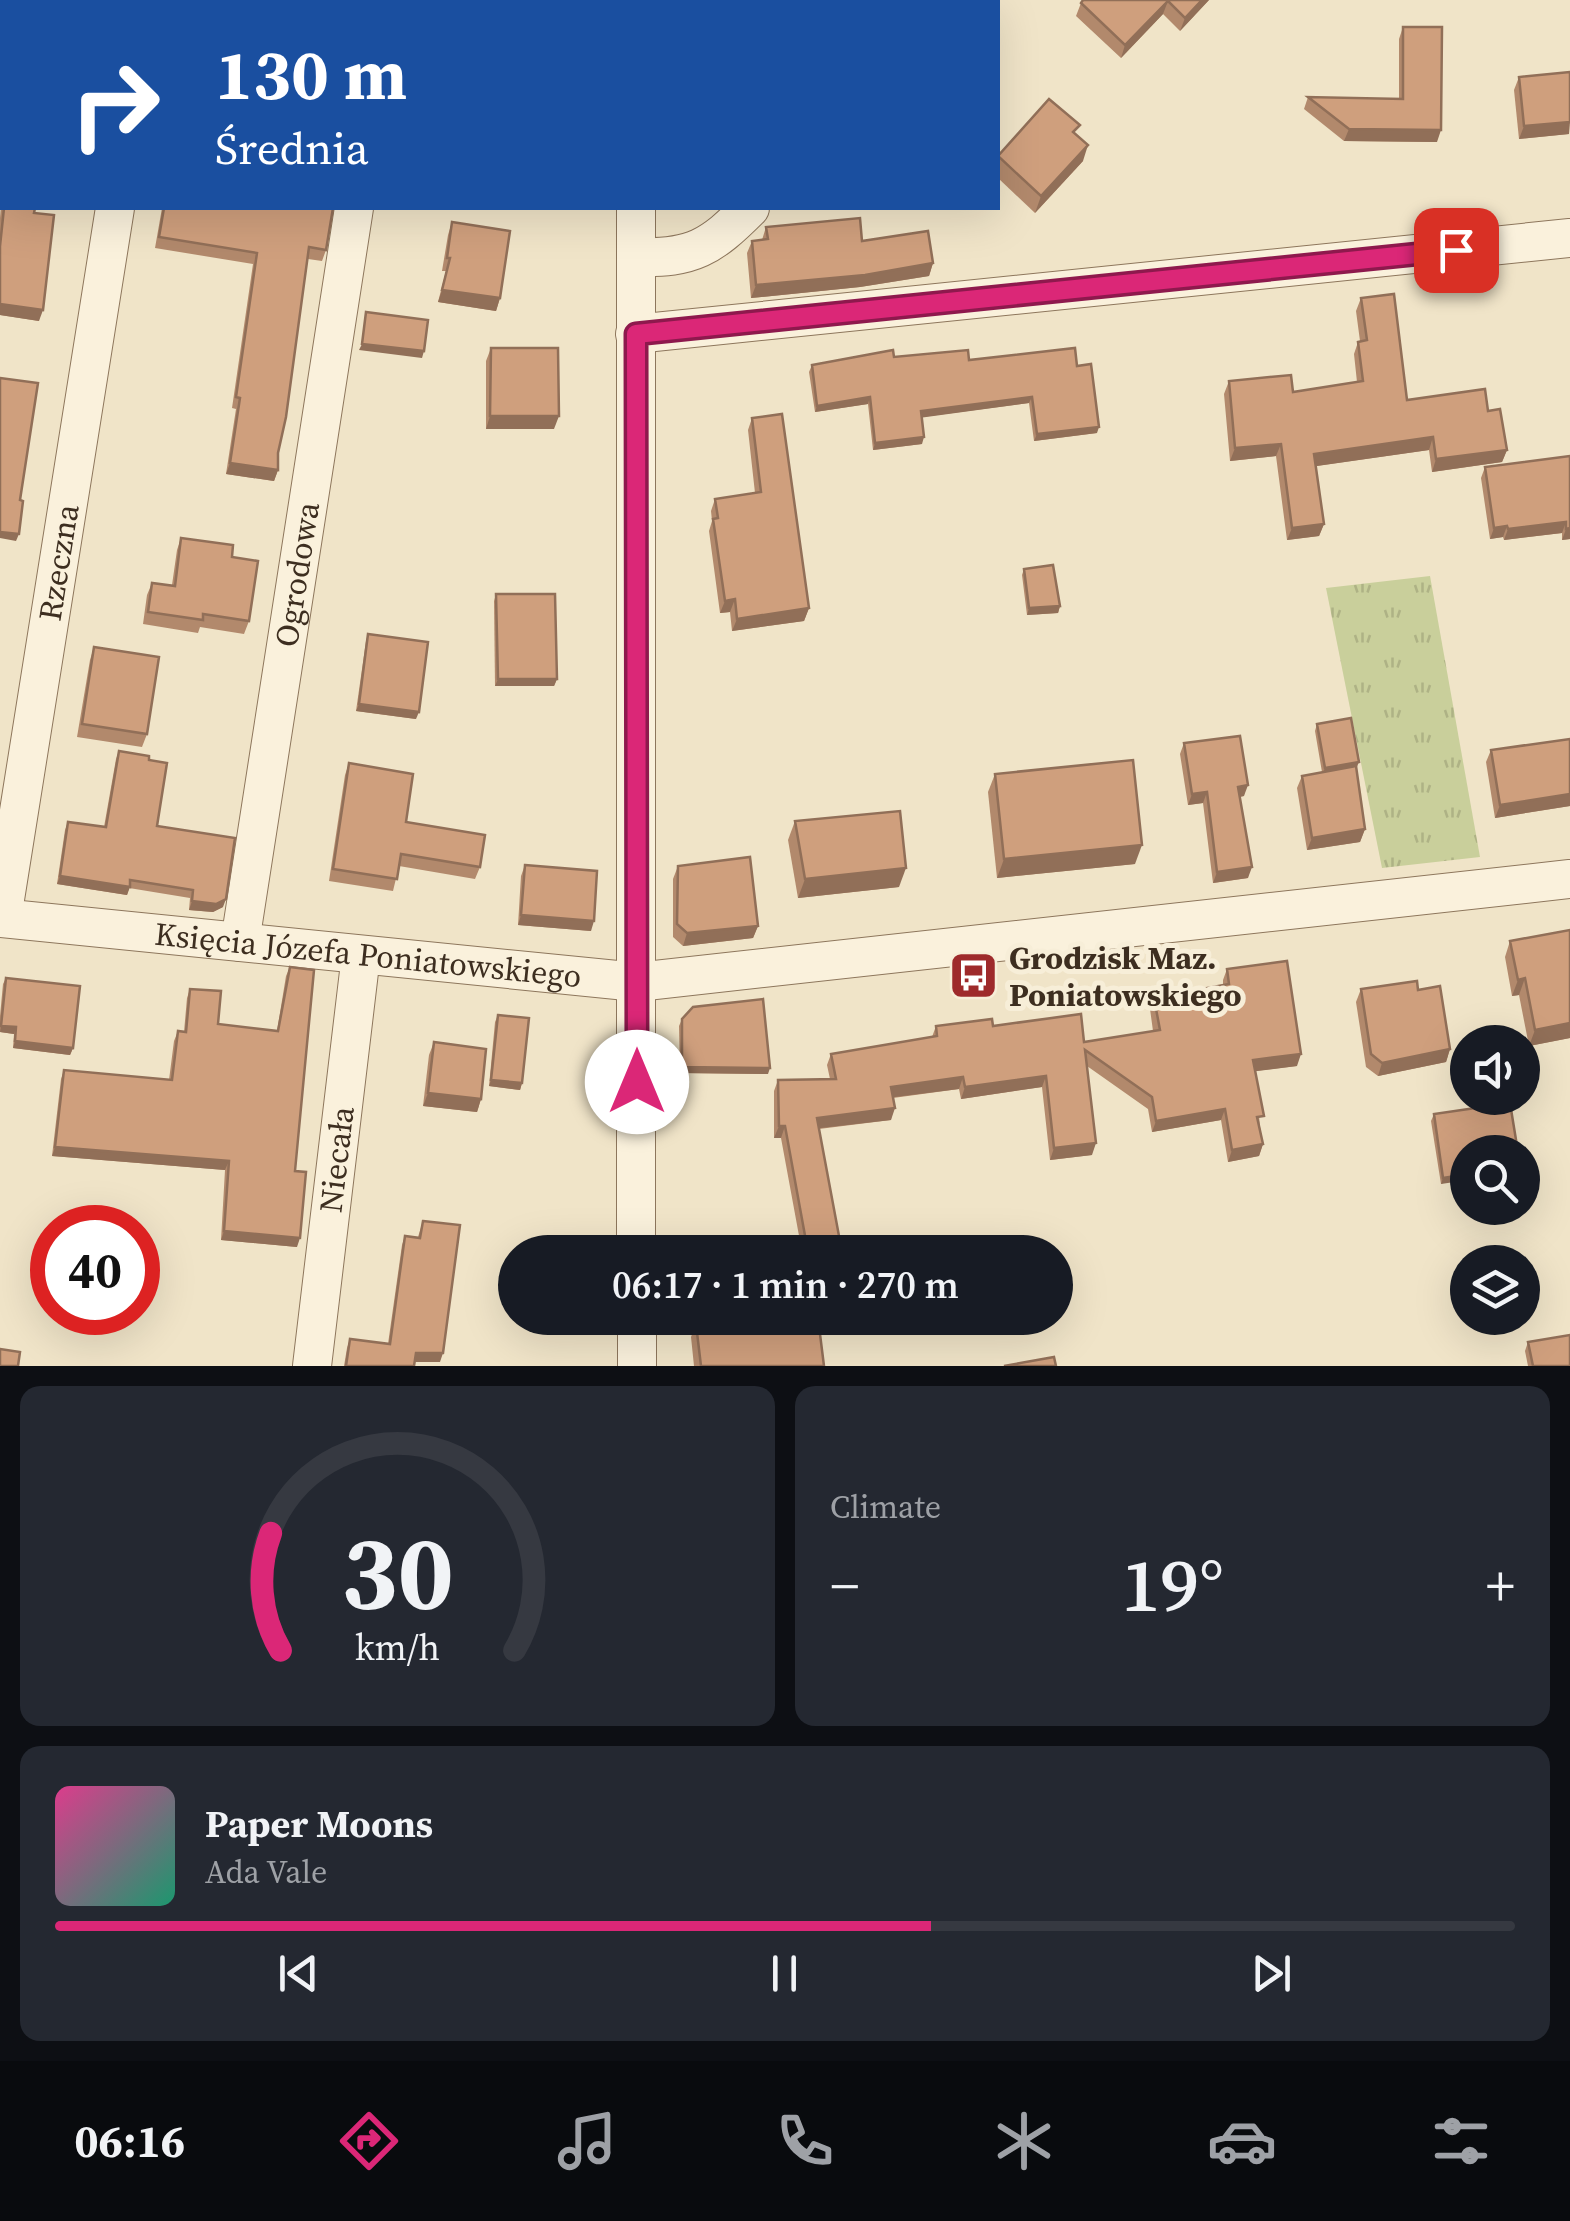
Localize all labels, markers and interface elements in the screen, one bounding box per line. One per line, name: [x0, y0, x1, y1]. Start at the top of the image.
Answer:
text: 130 m: [215, 26, 407, 122]
icon: right: [50, 40, 180, 170]
text: Średnia: [215, 117, 369, 179]
pin: [1414, 208, 1499, 293]
icon: arrive: [1429, 223, 1484, 278]
street label: Ogrodowa: [264, 498, 330, 650]
street label: Rzeczna: [28, 500, 90, 624]
street label: Księcia Józefa Poniatowskiego: [153, 912, 584, 998]
place label: Grodzisk Maz. Poniatowskiego: [1009, 936, 1242, 1017]
bus stop icon: Grodzisk Maz. Poniatowskiego: [948, 950, 1000, 1002]
map controls: [1450, 1025, 1540, 1335]
button: sound: [1450, 1025, 1540, 1115]
position arrow: [585, 1030, 689, 1134]
street label: Niecała: [308, 1103, 365, 1215]
button: search: [1450, 1135, 1540, 1225]
speed limit sign: 40: [30, 1205, 160, 1335]
button: layers: [1450, 1245, 1540, 1335]
text: 06:17 · 1 min · 270 m: [612, 1259, 959, 1311]
text: Climate: [830, 1485, 941, 1529]
text: 30: [341, 1500, 454, 1643]
text: 19°: [1121, 1533, 1224, 1636]
text: −: [830, 1548, 859, 1623]
text: +: [1486, 1548, 1515, 1623]
text: km/h: [355, 1623, 440, 1672]
text: Paper Moons: [205, 1798, 433, 1850]
text: Ada Vale: [205, 1850, 327, 1894]
icon: previous: [271, 1946, 326, 2001]
icon: pause: [757, 1946, 812, 2001]
icon: next: [1244, 1946, 1299, 2001]
icon: directions: [334, 2106, 404, 2176]
icon: music: [552, 2106, 622, 2176]
icon: phone: [770, 2106, 840, 2176]
icon: climate: [989, 2106, 1059, 2176]
icon: car: [1207, 2106, 1277, 2176]
icon: filters: [1426, 2106, 1496, 2176]
text: 06:16: [74, 2110, 185, 2172]

